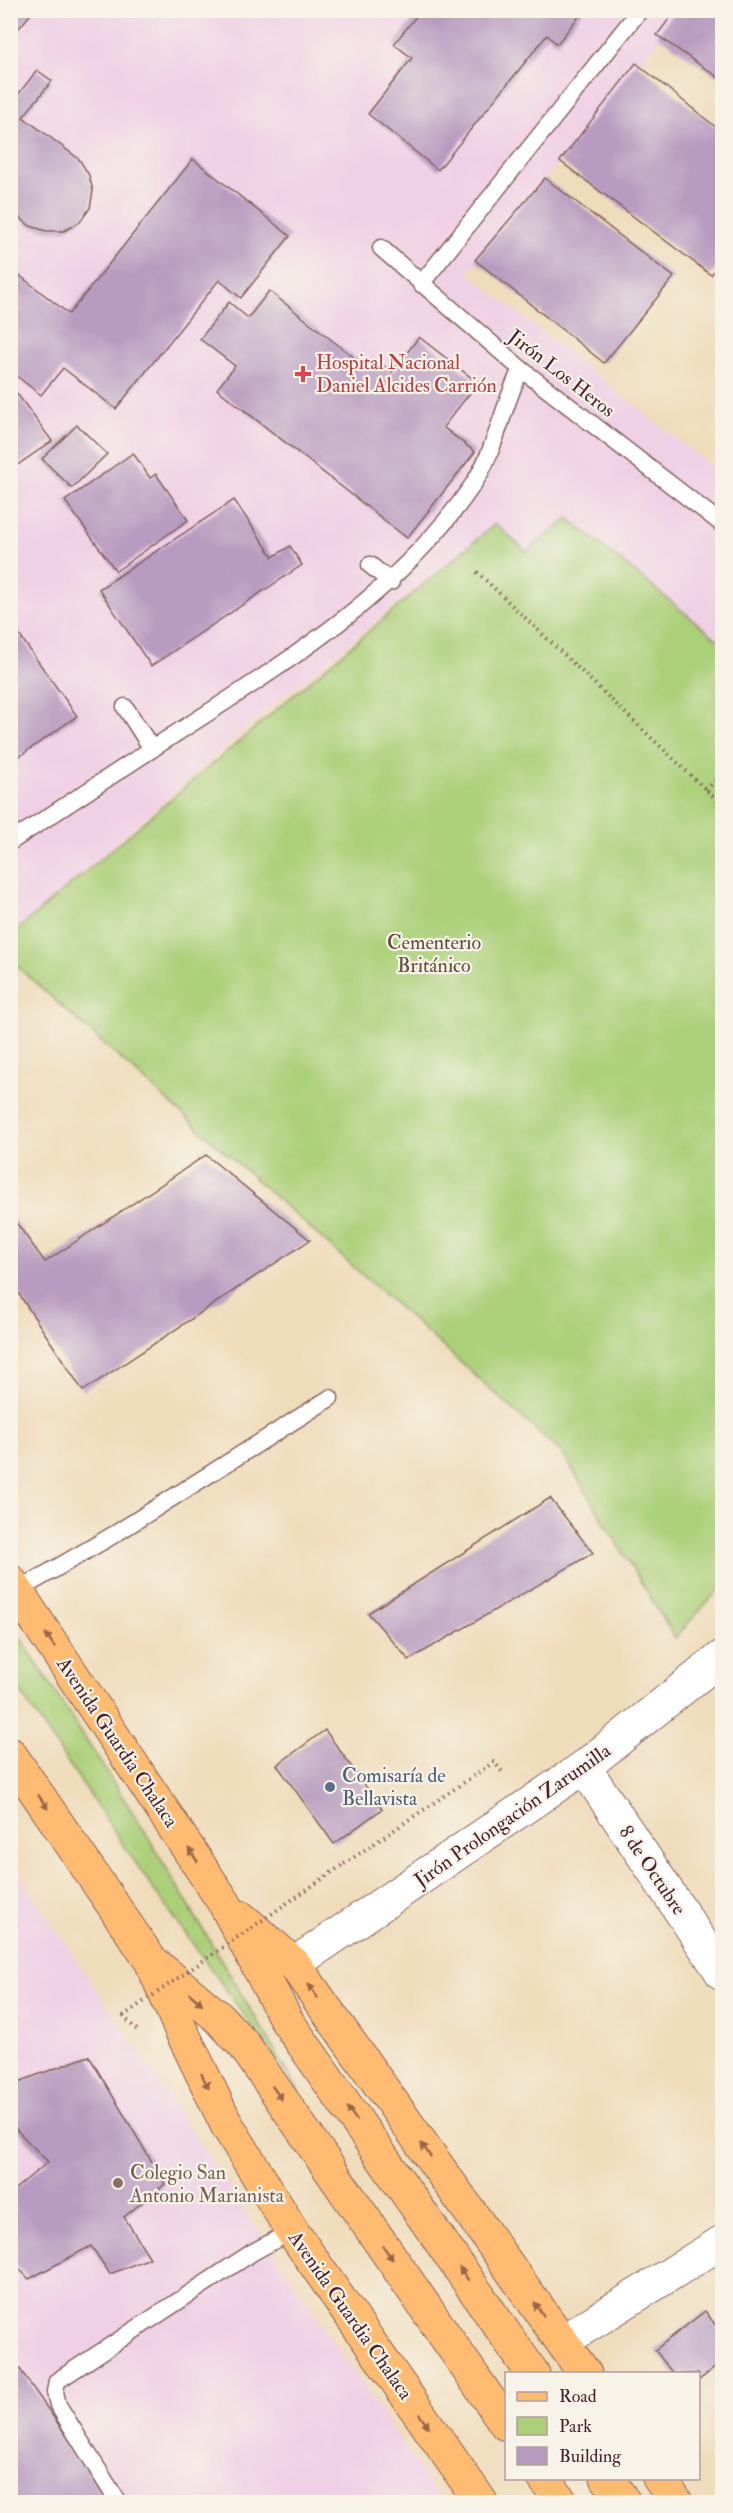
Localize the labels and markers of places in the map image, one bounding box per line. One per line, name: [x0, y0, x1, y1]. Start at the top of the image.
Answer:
place label: Hospital Nacional Daniel Alcides Carrión: [316, 350, 497, 398]
marker: Hospital Nacional Daniel Alcides Carrión: [294, 365, 312, 383]
place label: Comisaría de Bellavista: [342, 1763, 446, 1811]
marker: Comisaría de Bellavista: [323, 1780, 337, 1794]
place label: Colegio San Antonio Marianista: [129, 2160, 285, 2208]
marker: Colegio San Antonio Marianista: [111, 2176, 125, 2190]

